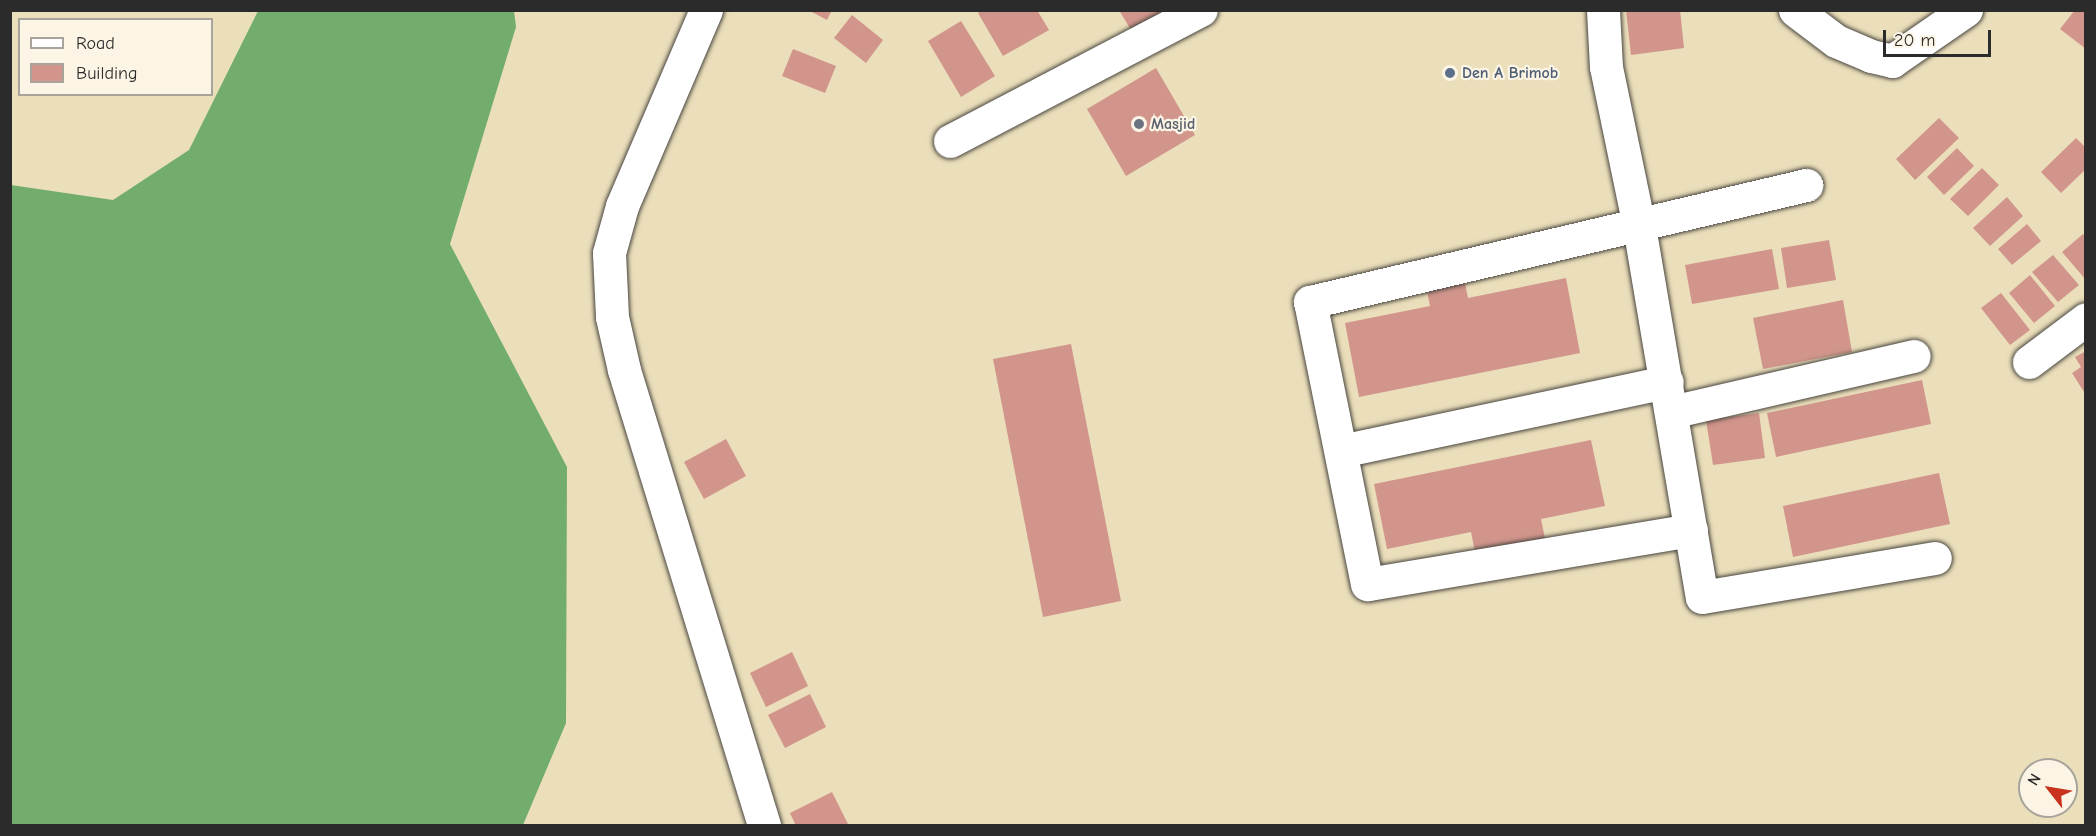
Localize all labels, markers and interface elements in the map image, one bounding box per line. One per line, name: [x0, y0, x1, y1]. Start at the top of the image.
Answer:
legend: [18, 18, 213, 96]
scale bar: [1886, 18, 1994, 56]
text: 20 m: [1894, 30, 1935, 51]
text: Road: [76, 33, 115, 54]
text: Building: [76, 63, 138, 84]
place label: Den A Brimob: [1462, 63, 1558, 83]
marker: Den A Brimob: [1443, 66, 1457, 80]
place label: Masjid: [1151, 114, 1195, 134]
marker: Masjid: [1132, 117, 1146, 131]
north arrow: [2018, 758, 2078, 818]
text: N: [2024, 771, 2045, 789]

